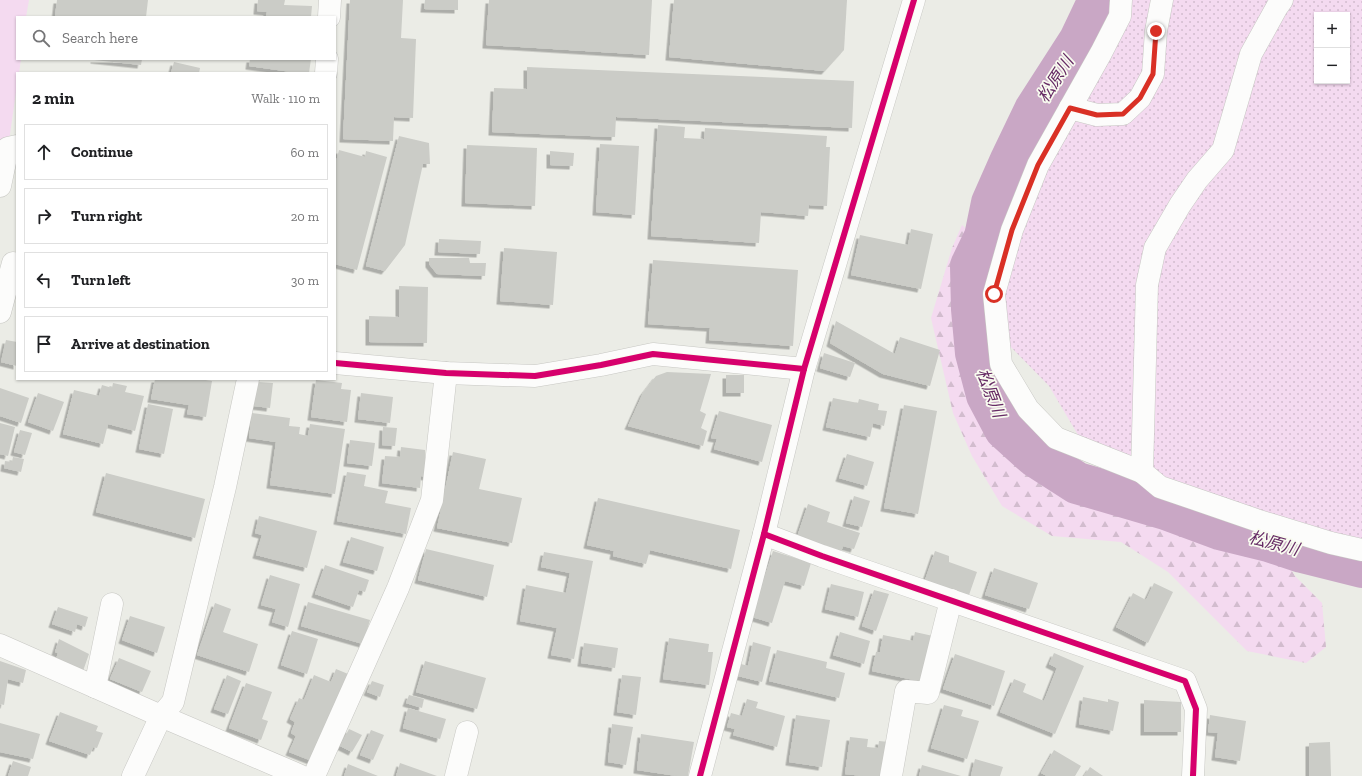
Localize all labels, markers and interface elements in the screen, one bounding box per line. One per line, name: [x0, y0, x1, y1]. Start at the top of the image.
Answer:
map controls: [1314, 12, 1350, 84]
button: +: [1314, 12, 1350, 48]
search box: [16, 16, 336, 60]
route end: [1147, 22, 1165, 40]
icon: search: [30, 27, 52, 49]
text: Search here: [62, 29, 138, 47]
button: −: [1314, 48, 1350, 84]
water label: 松原川: [1033, 50, 1078, 106]
text: 2 min: [32, 88, 74, 108]
text: Walk · 110 m: [252, 91, 320, 106]
icon: ahead: [33, 141, 55, 163]
text: Continue: [71, 143, 133, 161]
text: 60 m: [290, 145, 319, 160]
icon: right: [33, 205, 55, 227]
text: Turn right: [71, 207, 142, 225]
text: 20 m: [291, 209, 319, 224]
icon: left: [33, 269, 55, 291]
text: Turn left: [71, 271, 131, 289]
text: 30 m: [291, 273, 319, 288]
route start: [985, 285, 1003, 303]
icon: arrive: [33, 333, 55, 355]
text: Arrive at destination: [71, 335, 210, 353]
water label: 松原川: [973, 366, 1010, 422]
water label: 松原川: [1247, 527, 1303, 560]

